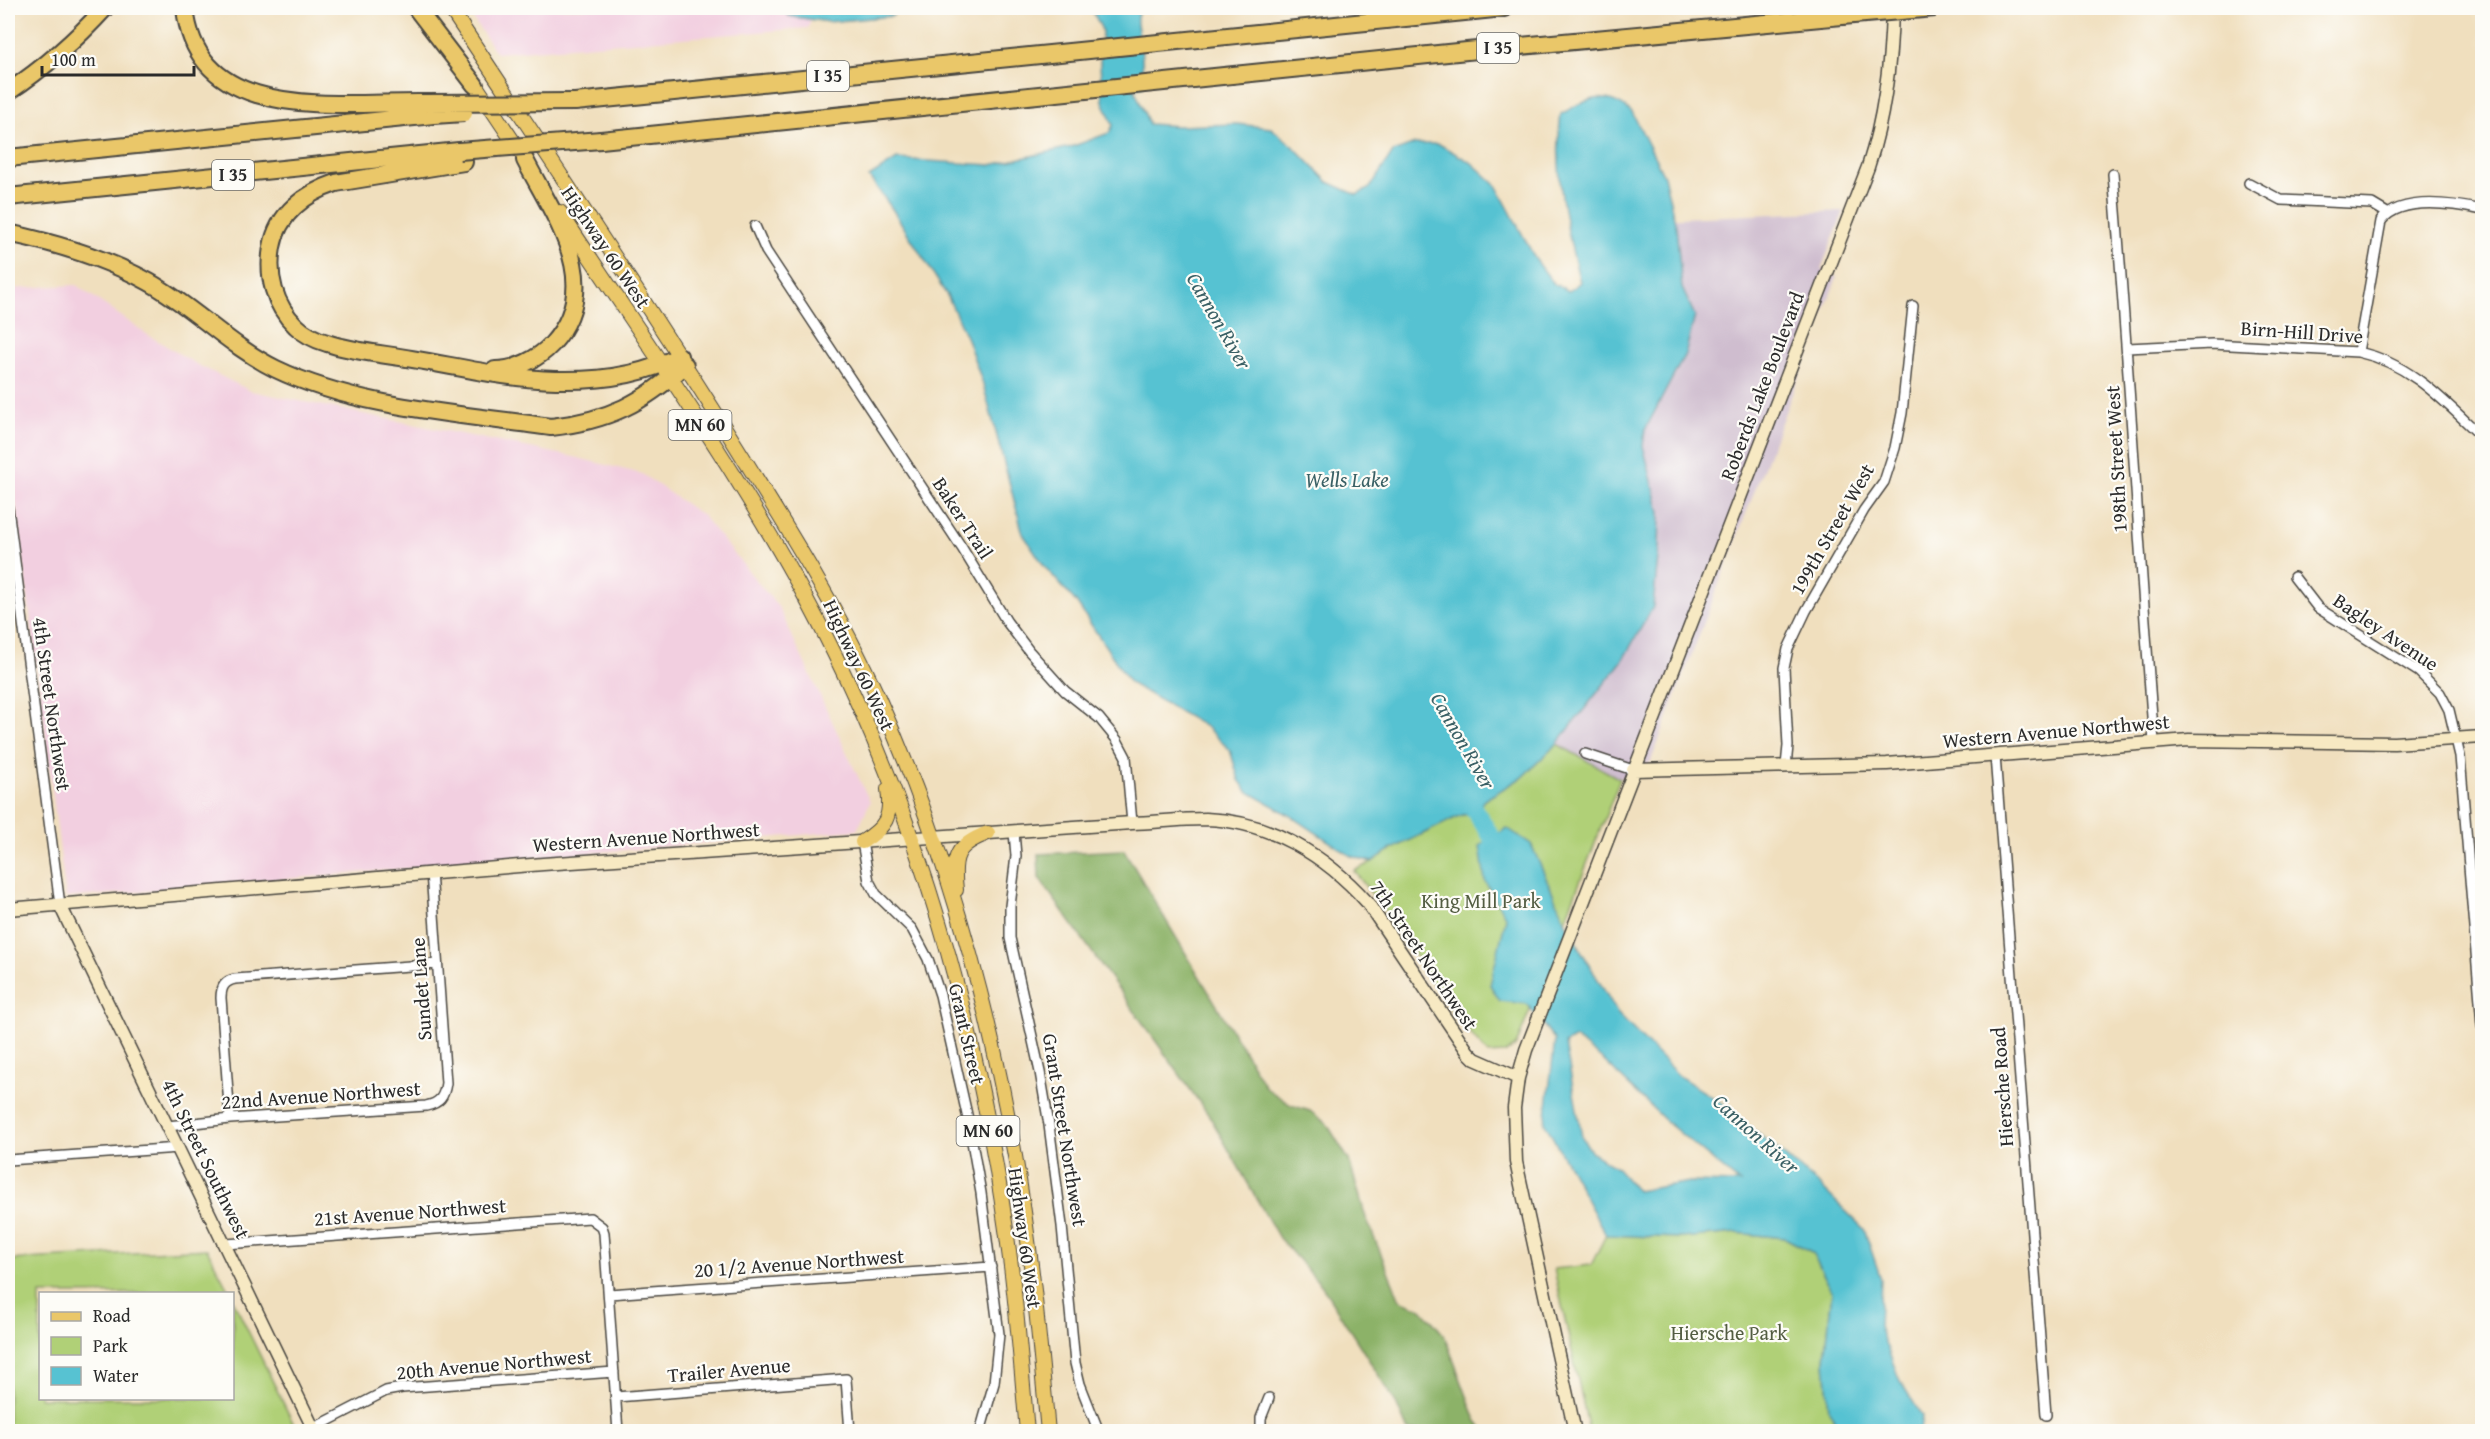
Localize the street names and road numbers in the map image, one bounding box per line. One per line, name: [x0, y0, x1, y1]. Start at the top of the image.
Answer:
road number: I 35: [1477, 33, 1519, 63]
road number: I 35: [807, 61, 849, 91]
road number: I 35: [212, 160, 254, 190]
street label: Highway 60 West: [555, 180, 658, 314]
street label: Roberds Lake Boulevard: [1712, 287, 1811, 485]
street label: Birn-Hill Drive: [2240, 313, 2364, 350]
street label: 198th Street West: [2097, 385, 2134, 533]
road number: MN 60: [668, 410, 732, 440]
street label: 199th Street West: [1782, 458, 1881, 600]
street label: Baker Trail: [926, 471, 1001, 565]
street label: Bagley Avenue: [2328, 586, 2445, 678]
street label: Highway 60 West: [816, 594, 903, 735]
street label: 4th Street Northwest: [26, 615, 79, 793]
street label: Western Avenue Northwest: [1941, 706, 2171, 755]
street label: Western Avenue Northwest: [531, 814, 761, 859]
street label: 7th Street Northwest: [1363, 874, 1485, 1036]
street label: Sundet Lane: [402, 937, 439, 1041]
street label: Grant Street: [942, 981, 993, 1087]
street label: Hiersche Road: [1983, 1026, 2020, 1148]
street label: Grant Street Northwest: [1036, 1031, 1095, 1228]
street label: 22nd Avenue Northwest: [220, 1073, 421, 1116]
street label: 4th Street Southwest: [155, 1074, 258, 1244]
road number: MN 60: [956, 1116, 1020, 1146]
street label: Highway 60 West: [1001, 1166, 1050, 1310]
street label: 21st Avenue Northwest: [313, 1190, 507, 1233]
street label: 20 1/2 Avenue Northwest: [693, 1241, 905, 1284]
street label: 20th Avenue Northwest: [395, 1341, 593, 1386]
street label: Trailer Avenue: [666, 1350, 792, 1389]

